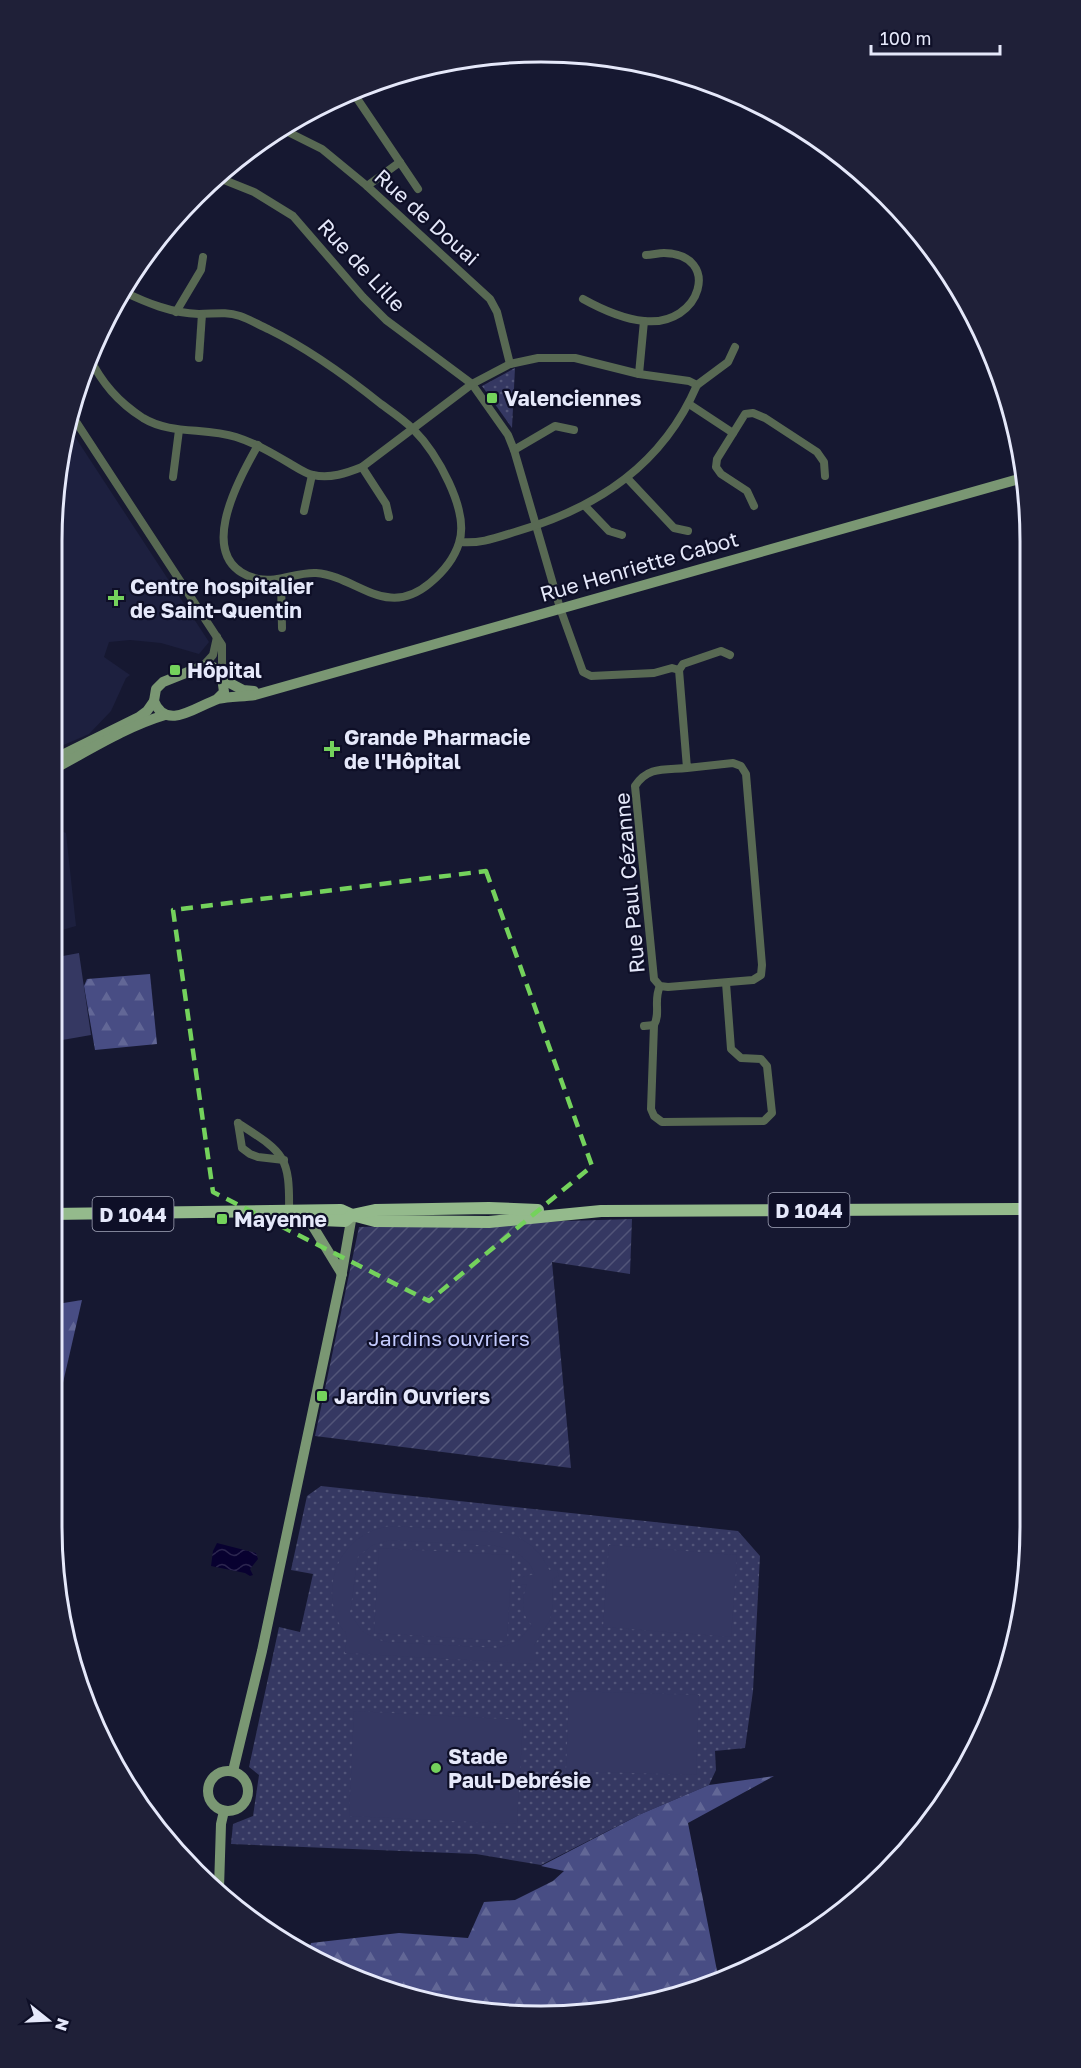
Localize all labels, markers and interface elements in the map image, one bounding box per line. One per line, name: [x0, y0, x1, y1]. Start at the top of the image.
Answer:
scale bar: [871, 18, 1000, 56]
text: 100 m: [880, 27, 931, 49]
street label: Rue de Douai: [369, 163, 485, 271]
street label: Rue de Lille: [312, 213, 412, 317]
place label: Valenciennes: [504, 385, 642, 411]
marker: Valenciennes: [485, 391, 499, 405]
street label: Rue Henriette Cabot: [537, 525, 741, 607]
place label: Centre hospitalier de Saint-Quentin: [130, 573, 314, 623]
marker: Centre hospitalier de Saint-Quentin: [107, 589, 125, 607]
place label: Hôpital: [187, 657, 262, 683]
marker: Hôpital: [168, 663, 182, 677]
place label: Grande Pharmacie de l'Hôpital: [344, 724, 531, 774]
marker: Grande Pharmacie de l'Hôpital: [325, 742, 339, 756]
street label: Rue Paul Cézanne: [608, 792, 650, 974]
road number: D 1044: [768, 1193, 850, 1227]
road number: D 1044: [92, 1197, 174, 1231]
place label: Mayenne: [234, 1206, 327, 1232]
marker: Mayenne: [215, 1212, 229, 1226]
park label: Jardins ouvriers: [368, 1325, 530, 1351]
place label: Jardin Ouvriers: [334, 1383, 490, 1409]
marker: Jardin Ouvriers: [315, 1389, 329, 1403]
place label: Stade Paul-Debrésie: [448, 1743, 591, 1793]
marker: Stade Paul-Debrésie: [429, 1761, 443, 1775]
north arrow: [18, 1990, 78, 2050]
text: N: [51, 2016, 74, 2034]

